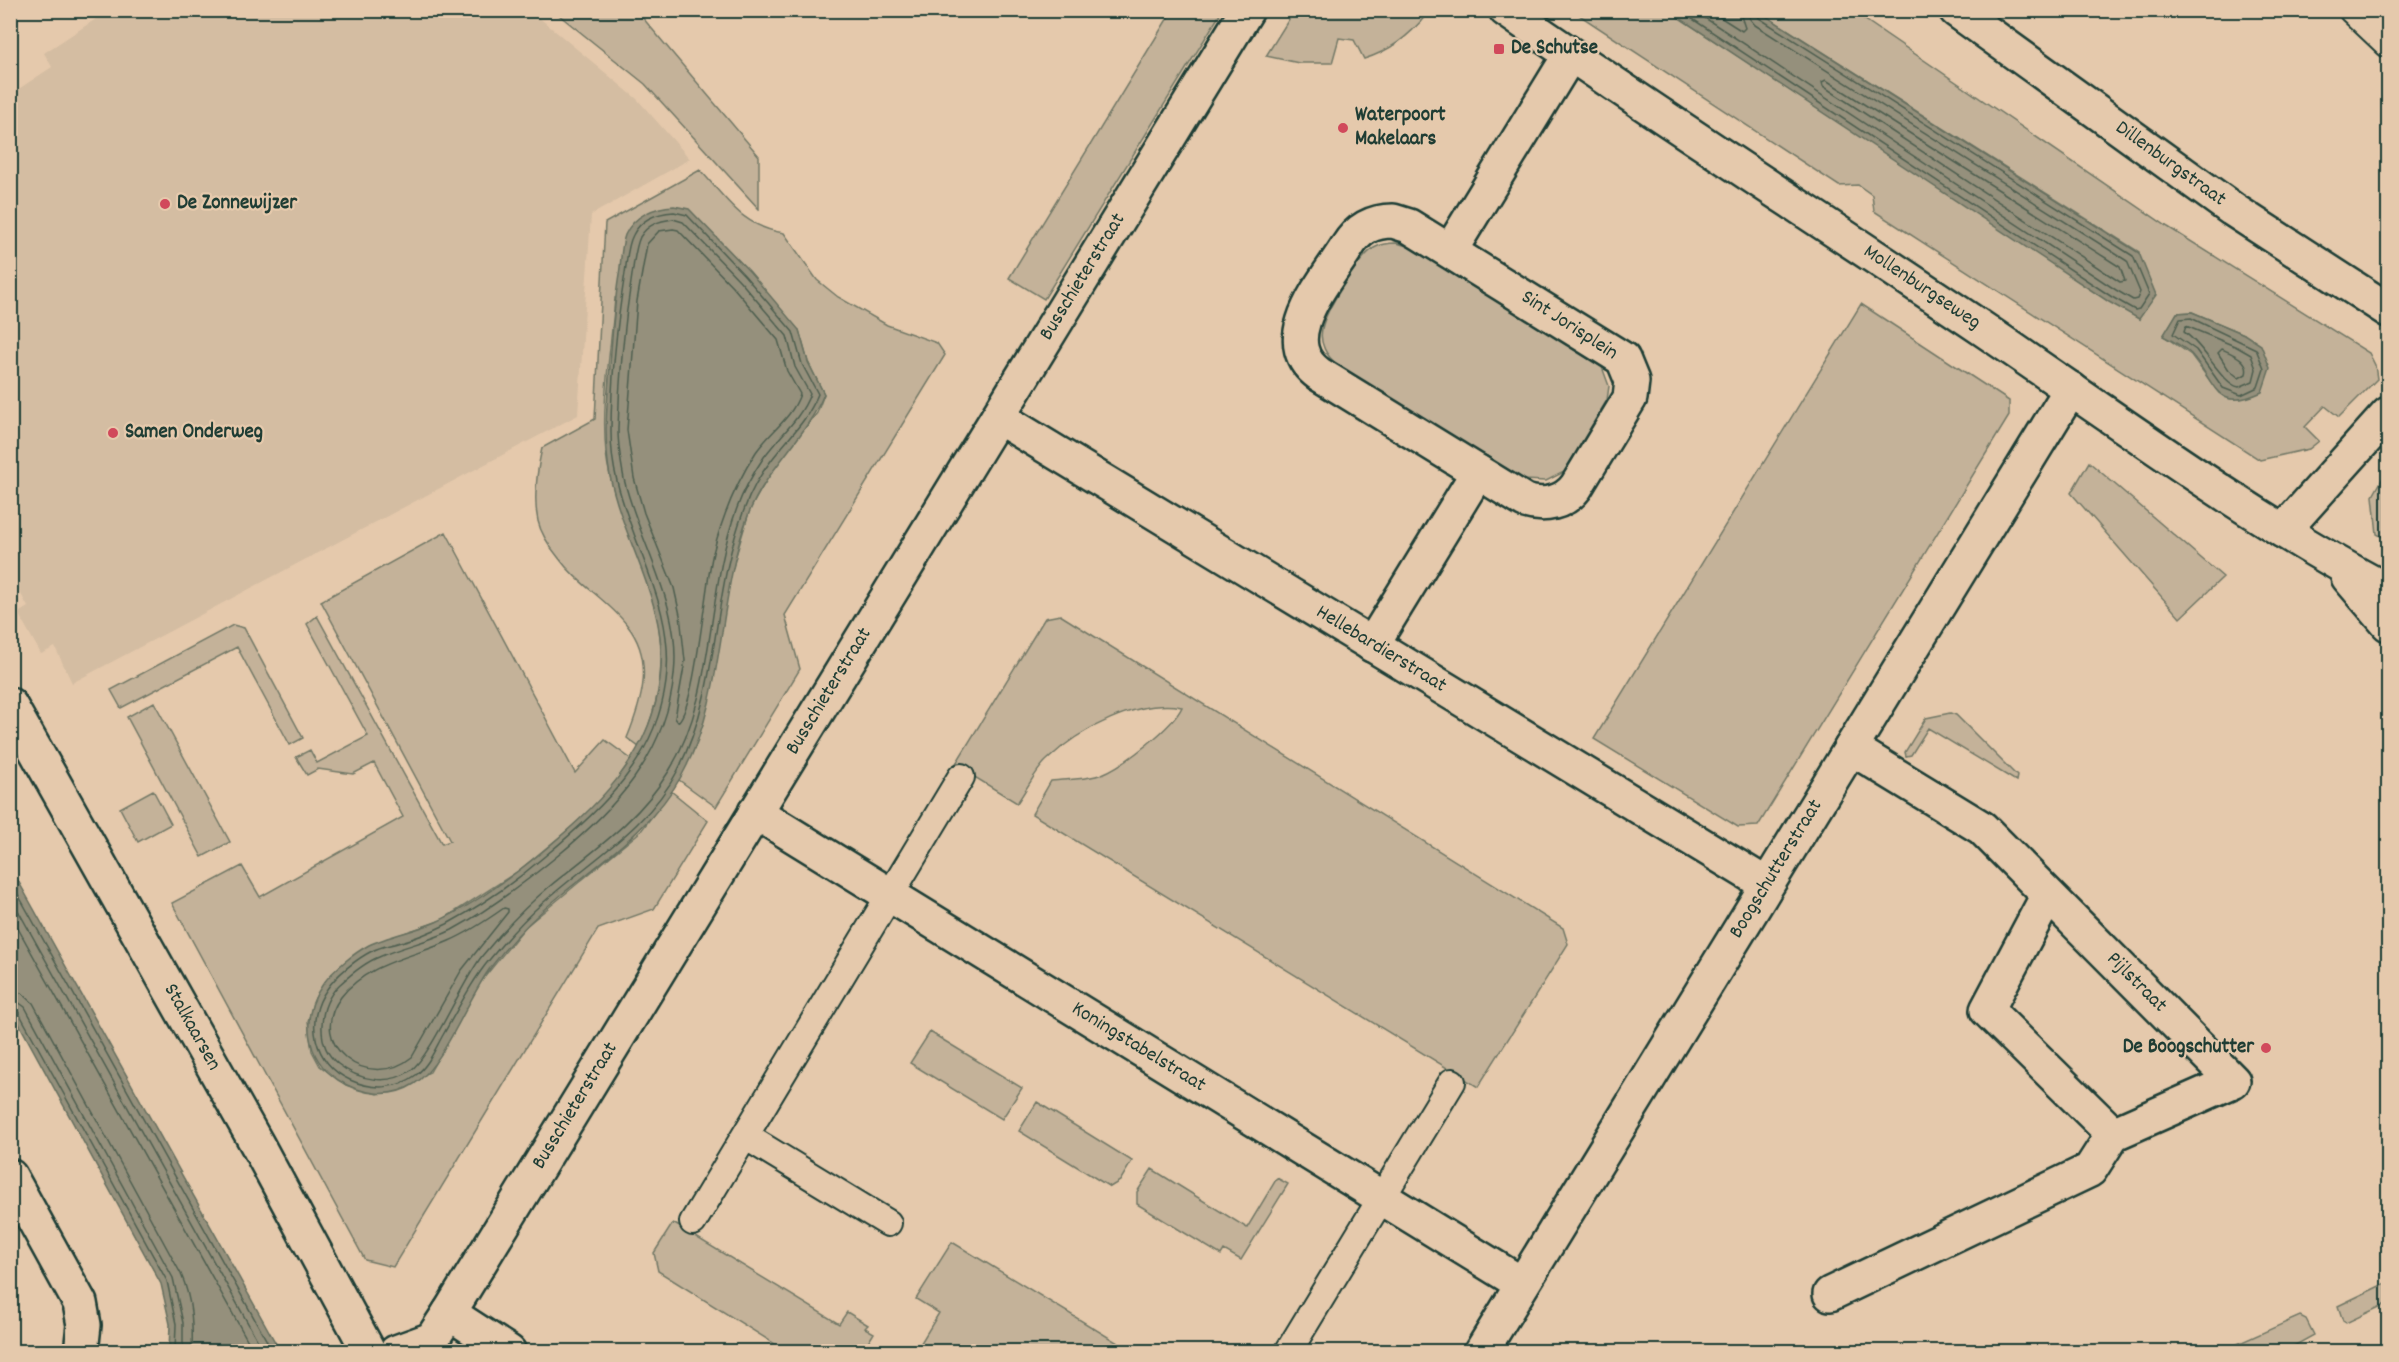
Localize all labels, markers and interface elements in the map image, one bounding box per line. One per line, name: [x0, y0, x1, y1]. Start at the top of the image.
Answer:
place label: De Schutse: [1511, 34, 1598, 64]
marker: De Schutse: [1492, 42, 1506, 56]
place label: Waterpoort Makelaars: [1355, 101, 1446, 155]
street label: Dillenburgstraat: [2108, 114, 2232, 215]
marker: Waterpoort Makelaars: [1336, 121, 1350, 135]
place label: De Zonnewijzer: [177, 189, 298, 219]
marker: De Zonnewijzer: [158, 197, 172, 211]
street label: Busschieterstraat: [1033, 207, 1134, 347]
street label: Mollenburgseweg: [1857, 238, 1986, 338]
street label: Sint Jorisplein: [1515, 283, 1623, 369]
place label: Samen Onderweg: [125, 418, 263, 448]
marker: Samen Onderweg: [106, 426, 120, 440]
street label: Hellebardierstraat: [1309, 598, 1452, 701]
street label: Busschieterstraat: [779, 622, 880, 761]
street label: Boogschutterstraat: [1723, 794, 1831, 945]
street label: Pijlstraat: [2099, 946, 2174, 1021]
street label: Stalkaarsen: [155, 978, 228, 1077]
street label: Koningstabelstraat: [1065, 995, 1212, 1101]
place label: De Boogschutter: [2123, 1033, 2255, 1063]
street label: Busschieterstraat: [525, 1036, 626, 1176]
marker: De Boogschutter: [2259, 1041, 2273, 1055]

